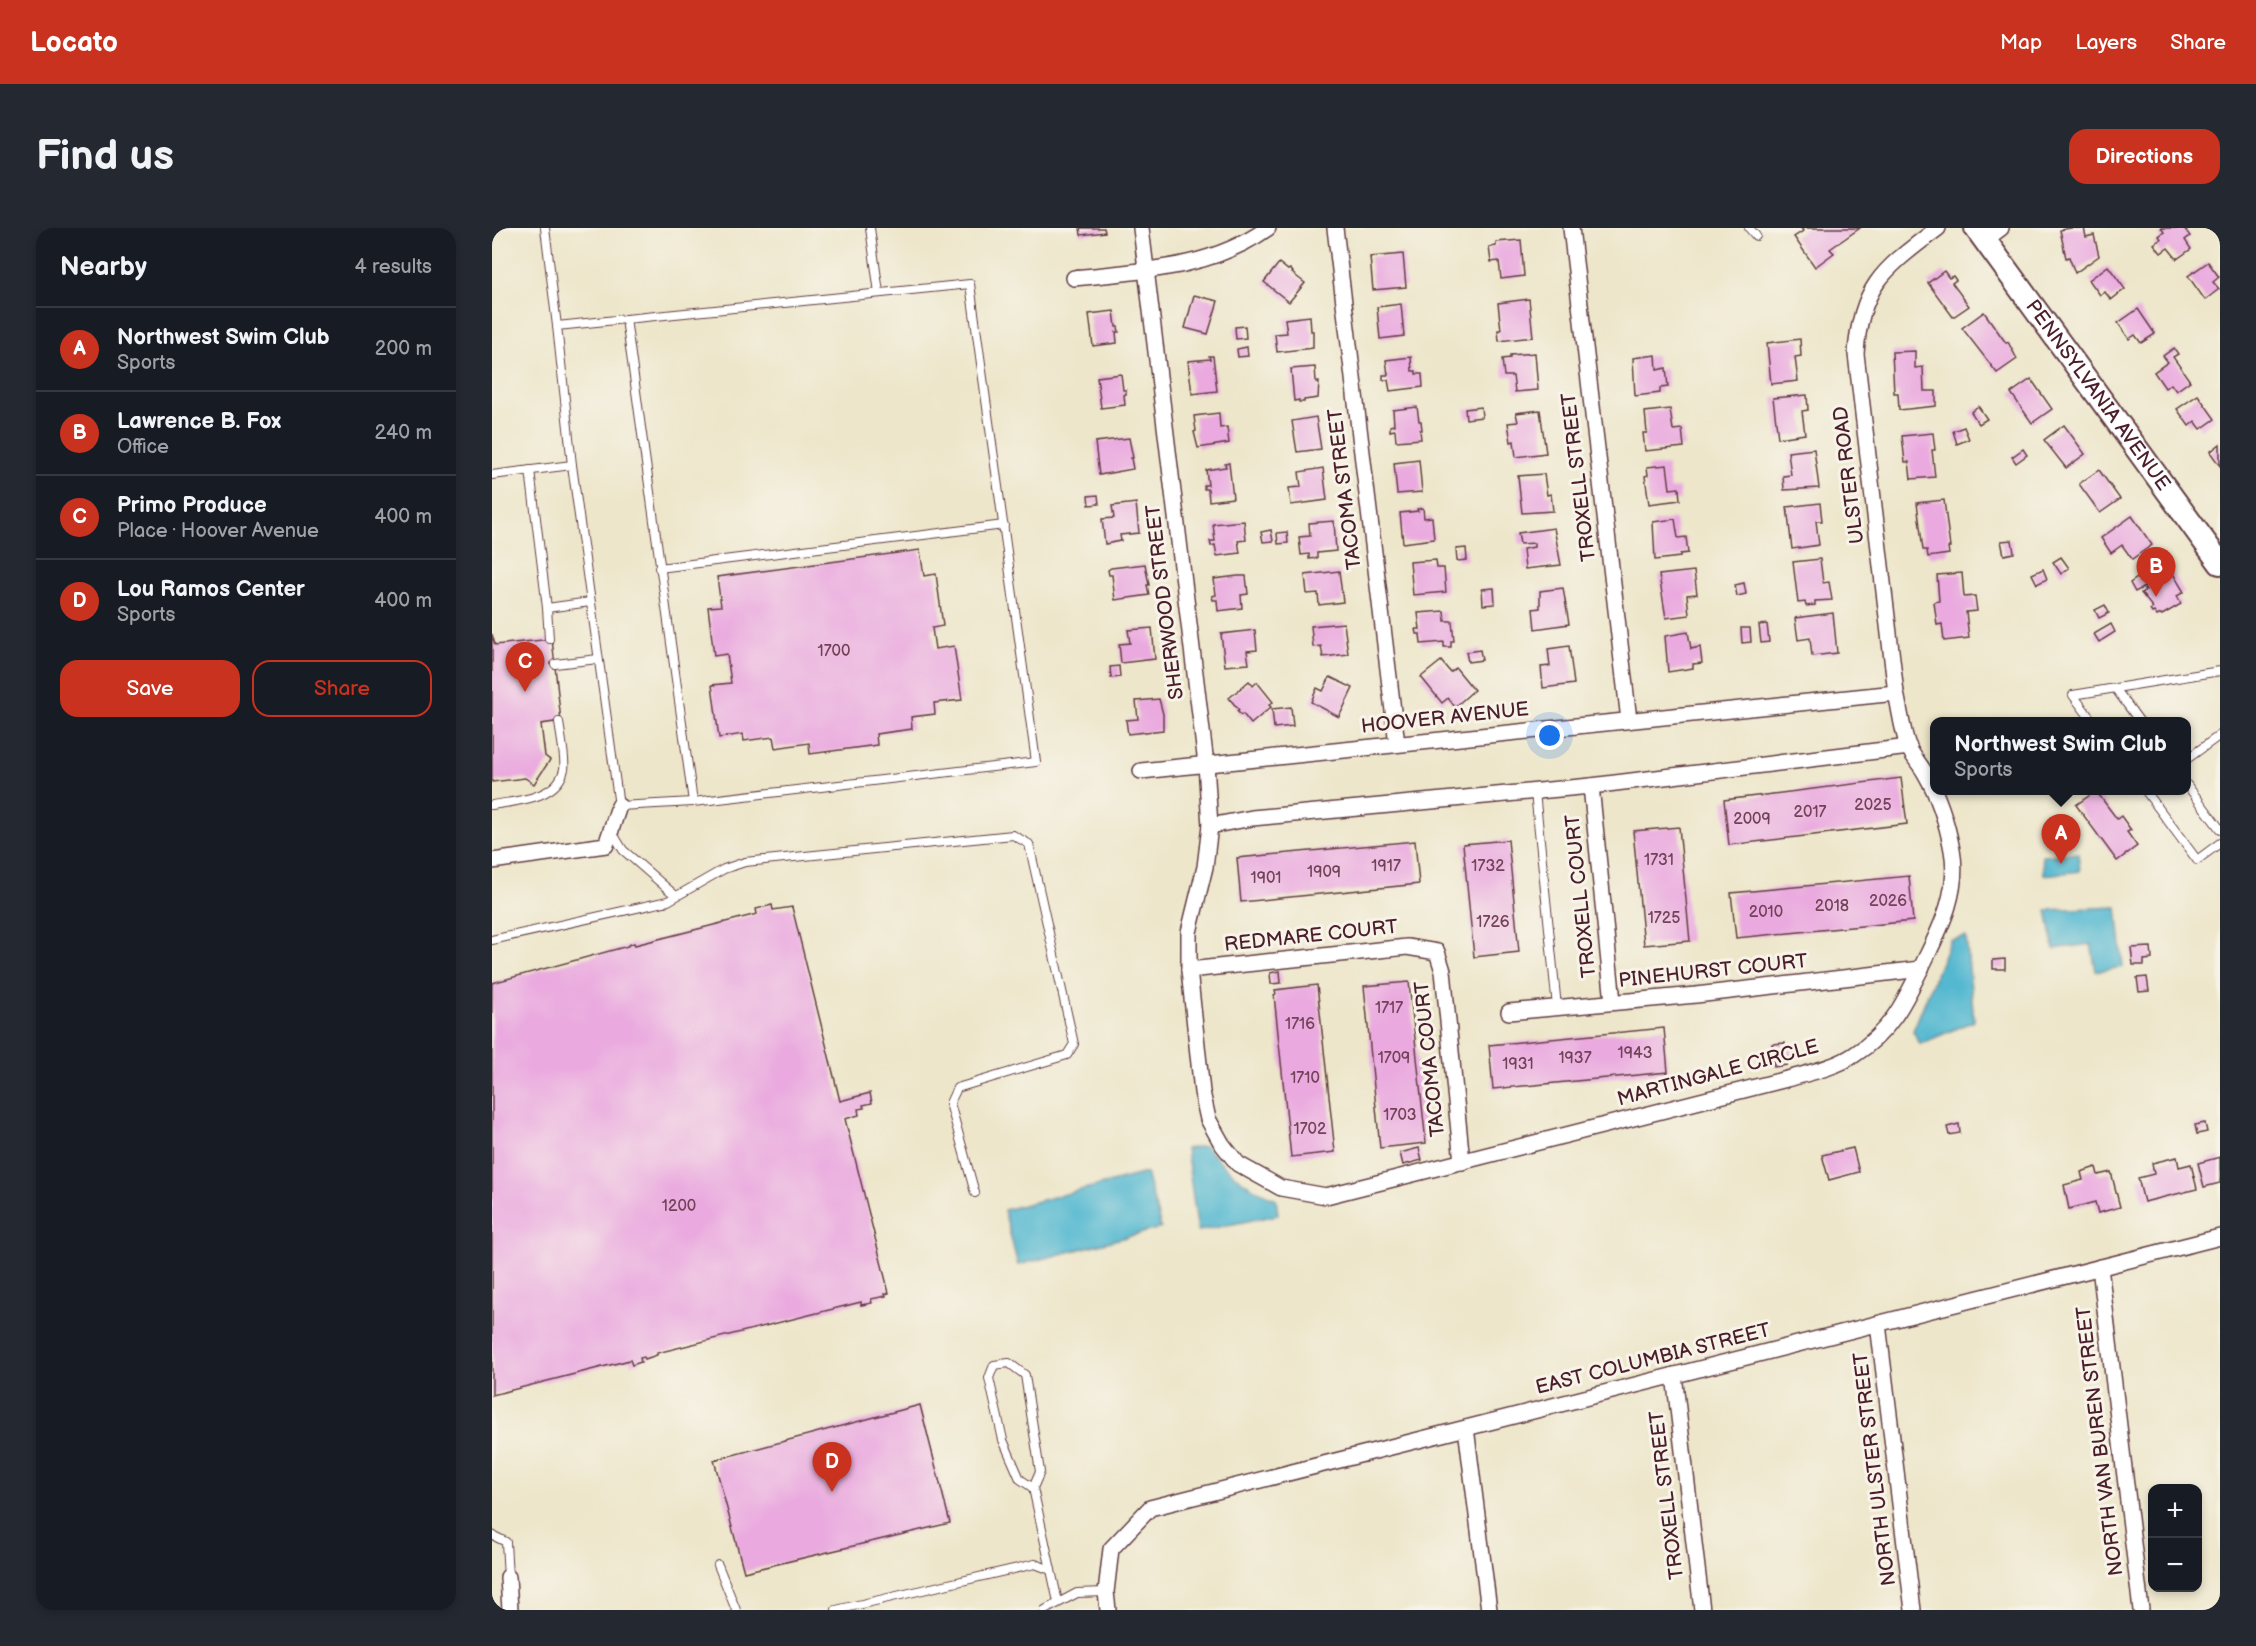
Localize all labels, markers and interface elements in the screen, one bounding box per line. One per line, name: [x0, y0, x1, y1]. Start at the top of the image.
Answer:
text: Locato: [30, 26, 118, 59]
text: Map: [2000, 30, 2042, 55]
text: Layers: [2075, 30, 2137, 55]
text: Share: [2170, 30, 2226, 55]
button: Directions: [2069, 129, 2220, 184]
text: Find us: [36, 131, 174, 182]
text: Nearby: [60, 252, 147, 283]
text: 4 results: [354, 255, 432, 279]
street label: PENNSYLVANIA AVENUE: [2020, 295, 2175, 495]
text: Northwest Swim Club: [117, 324, 330, 351]
text: A: [73, 337, 86, 361]
text: 200 m: [375, 337, 432, 361]
text: Sports: [117, 351, 175, 375]
street label: TROXELL STREET: [1557, 391, 1601, 563]
street label: ULSTER ROAD: [1829, 405, 1869, 545]
street label: TACOMA STREET: [1323, 407, 1367, 571]
text: Lawrence B. Fox: [117, 408, 281, 435]
text: B: [72, 421, 87, 445]
text: 240 m: [375, 421, 432, 445]
text: Office: [117, 435, 169, 459]
text: Primo Produce: [117, 492, 267, 519]
street label: SHERWOOD STREET: [1141, 503, 1189, 701]
text: C: [72, 505, 87, 529]
text: 400 m: [374, 505, 432, 529]
text: Place · Hoover Avenue: [117, 519, 319, 543]
pin: B: [2136, 548, 2176, 597]
text: Lou Ramos Center: [117, 576, 305, 603]
text: D: [73, 589, 86, 613]
text: 400 m: [374, 589, 432, 613]
text: Sports: [117, 603, 175, 627]
pin: C: [506, 642, 544, 692]
house number: 1700: [818, 642, 850, 661]
button: Save: [60, 660, 240, 717]
button: Share: [252, 660, 432, 717]
street label: HOOVER AVENUE: [1360, 697, 1530, 739]
popup: [1930, 717, 2191, 795]
your location: [1535, 721, 1564, 750]
text: Northwest Swim Club: [1954, 731, 2167, 758]
text: Sports: [1954, 758, 2012, 782]
house number: 2025: [1854, 796, 1892, 815]
house number: 2017: [1794, 803, 1827, 822]
house number: 2009: [1733, 810, 1771, 829]
street label: TROXELL COURT: [1560, 813, 1602, 979]
pin: A: [2042, 814, 2080, 864]
house number: 1731: [1644, 851, 1674, 870]
house number: 1917: [1371, 857, 1401, 876]
house number: 1732: [1471, 857, 1505, 876]
house number: 1909: [1307, 863, 1341, 882]
house number: 1901: [1250, 869, 1282, 888]
house number: 2026: [1869, 892, 1907, 911]
house number: 2018: [1815, 897, 1849, 916]
house number: 2010: [1749, 903, 1783, 922]
house number: 1725: [1648, 909, 1680, 928]
house number: 1726: [1476, 913, 1510, 932]
street label: REDMARE COURT: [1223, 915, 1399, 957]
street label: PINEHURST COURT: [1617, 949, 1809, 993]
street label: TACOMA COURT: [1410, 980, 1450, 1138]
house number: 1717: [1375, 999, 1403, 1018]
house number: 1716: [1285, 1015, 1315, 1034]
street label: MARTINGALE CIRCLE: [1615, 1035, 1821, 1111]
house number: 1943: [1617, 1044, 1653, 1063]
house number: 1709: [1378, 1049, 1410, 1068]
house number: 1937: [1558, 1049, 1592, 1068]
house number: 1931: [1502, 1055, 1534, 1074]
house number: 1710: [1290, 1069, 1320, 1088]
house number: 1703: [1383, 1106, 1417, 1125]
house number: 1702: [1294, 1120, 1327, 1139]
house number: 1200: [662, 1197, 696, 1216]
street label: NORTH VAN BUREN STREET: [2072, 1305, 2128, 1577]
street label: EAST COLUMBIA STREET: [1533, 1318, 1773, 1400]
street label: NORTH ULSTER STREET: [1849, 1351, 1901, 1587]
street label: TROXELL STREET: [1645, 1409, 1689, 1581]
pin: D: [812, 1442, 852, 1492]
map controls: [2148, 1484, 2202, 1592]
button: +: [2148, 1484, 2202, 1538]
button: −: [2148, 1538, 2202, 1592]

